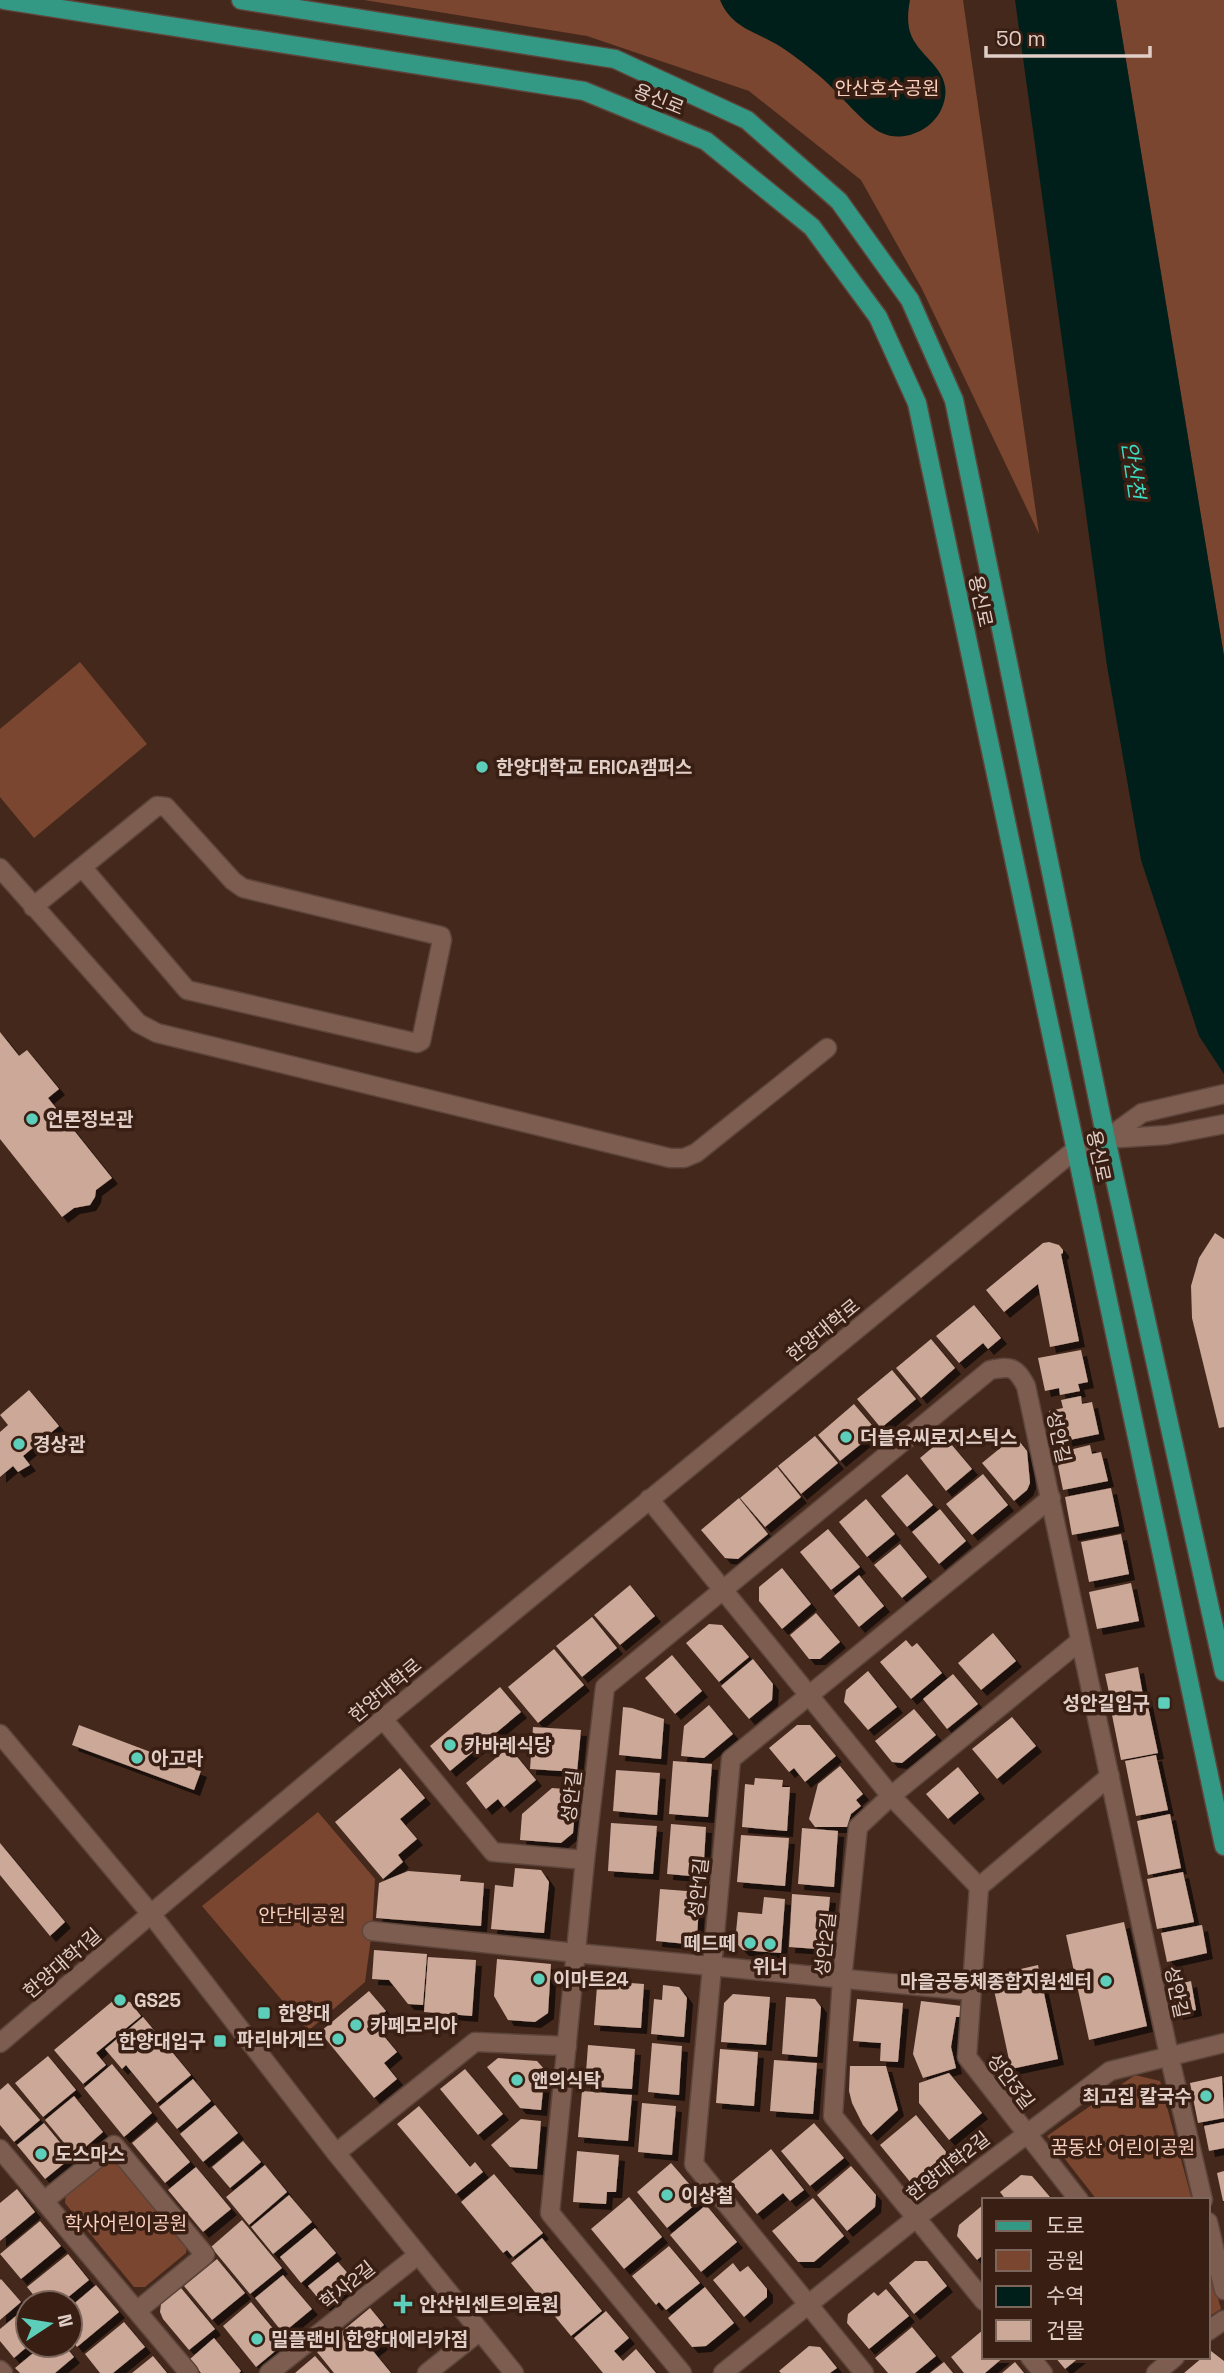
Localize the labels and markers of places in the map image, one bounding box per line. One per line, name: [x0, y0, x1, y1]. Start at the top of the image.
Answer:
place label: 한양대학교 ERICA캠퍼스: [496, 755, 692, 780]
marker: 한양대학교 ERICA캠퍼스: [474, 759, 490, 775]
place label: 언론정보관: [46, 1107, 134, 1132]
marker: 언론정보관: [24, 1111, 40, 1127]
place label: 더블유씨로지스틱스: [860, 1425, 1017, 1450]
marker: 더블유씨로지스틱스: [838, 1429, 854, 1445]
place label: 경상관: [33, 1432, 86, 1457]
marker: 경상관: [11, 1436, 27, 1452]
place label: 성안길입구: [1063, 1691, 1150, 1716]
marker: 성안길입구: [1156, 1695, 1172, 1711]
place label: 카바레식당: [464, 1733, 552, 1758]
marker: 카바레식당: [442, 1737, 458, 1753]
place label: 아고라: [151, 1746, 204, 1771]
marker: 아고라: [129, 1750, 145, 1766]
place label: 떼드떼: [684, 1931, 736, 1956]
marker: 떼드떼: [742, 1935, 758, 1951]
marker: 위너: [762, 1936, 778, 1952]
place label: 위너: [753, 1954, 787, 1979]
place label: 이마트24: [553, 1967, 629, 1992]
place label: 마을공동체종합지원센터: [900, 1969, 1092, 1994]
marker: 이마트24: [531, 1971, 547, 1987]
marker: 마을공동체종합지원센터: [1098, 1973, 1114, 1989]
place label: GS25: [134, 1988, 181, 2013]
marker: GS25: [112, 1992, 128, 2008]
place label: 한양대: [278, 2001, 330, 2026]
marker: 한양대: [256, 2005, 272, 2021]
place label: 카페모리아: [370, 2013, 458, 2038]
marker: 카페모리아: [348, 2017, 364, 2033]
place label: 파리바게뜨: [237, 2027, 324, 2052]
place label: 한양대입구: [119, 2029, 206, 2054]
marker: 파리바게뜨: [330, 2031, 346, 2047]
marker: 한양대입구: [212, 2033, 228, 2049]
place label: 앤의식탁: [531, 2068, 601, 2093]
marker: 앤의식탁: [509, 2072, 525, 2088]
place label: 최고집 칼국수: [1082, 2084, 1192, 2109]
marker: 최고집 칼국수: [1198, 2088, 1214, 2104]
place label: 도스마스: [55, 2142, 125, 2167]
marker: 도스마스: [33, 2146, 49, 2162]
place label: 이상철: [681, 2183, 733, 2208]
marker: 이상철: [659, 2187, 675, 2203]
place label: 안산빈센트의료원: [419, 2292, 559, 2317]
marker: 안산빈센트의료원: [393, 2294, 413, 2314]
place label: 밀플랜비 한양대에리카점: [271, 2327, 468, 2352]
marker: 밀플랜비 한양대에리카점: [249, 2331, 265, 2347]

